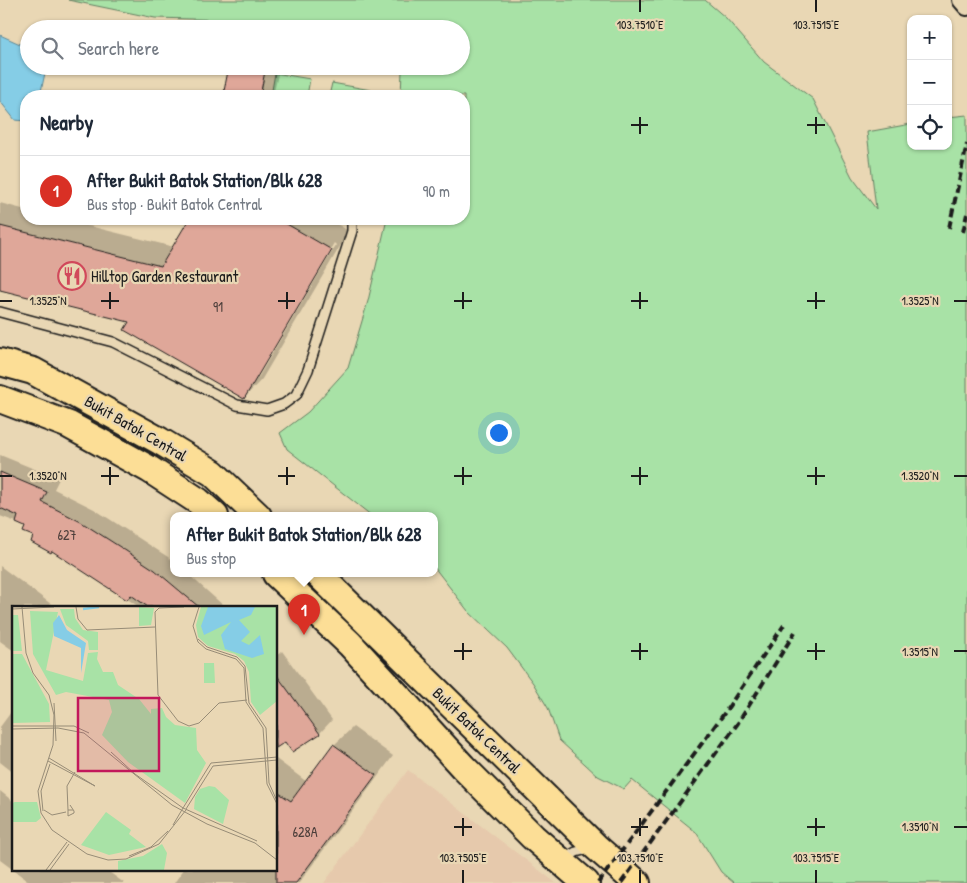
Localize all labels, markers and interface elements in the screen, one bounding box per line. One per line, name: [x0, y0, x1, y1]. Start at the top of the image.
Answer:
map controls: [907, 15, 952, 150]
button: +: [907, 15, 952, 60]
text: 103.7510°E: [617, 16, 664, 33]
text: 103.7515°E: [793, 16, 840, 33]
search box: [20, 20, 470, 75]
icon: search: [38, 34, 66, 62]
text: Search here: [78, 35, 159, 61]
button: −: [907, 60, 952, 105]
button: locate: [907, 105, 952, 150]
text: Nearby: [40, 108, 93, 137]
text: After Bukit Batok Station/Blk 628: [87, 167, 322, 193]
text: 1: [53, 180, 59, 202]
text: 90 m: [422, 180, 450, 202]
text: Bus stop · Bukit Batok Central: [87, 193, 262, 215]
restaurant icon: Hilltop Garden Restaurant: [57, 261, 87, 291]
place label: Hilltop Garden Restaurant: [91, 265, 239, 287]
text: 1.3525°N: [29, 292, 67, 309]
text: 1.3525°N: [901, 292, 939, 309]
house number: 91: [213, 297, 223, 316]
street label: Bukit Batok Central: [81, 390, 192, 467]
your location: [486, 420, 512, 446]
text: 1.3520°N: [29, 467, 67, 484]
text: 1.3520°N: [901, 467, 939, 484]
popup: [170, 512, 438, 577]
text: After Bukit Batok Station/Blk 628: [186, 521, 422, 547]
house number: 627: [57, 525, 77, 544]
text: Bus stop: [186, 547, 236, 569]
pin: 1: [288, 594, 320, 635]
inset map: [12, 606, 278, 870]
text: 1.3515°N: [902, 643, 938, 660]
street label: Bukit Batok Central: [428, 682, 527, 778]
text: 1.3510°N: [902, 818, 938, 835]
house number: 628A: [292, 822, 318, 841]
text: 103.7505°E: [439, 849, 487, 866]
text: 103.7510°E: [617, 849, 664, 866]
text: 103.7515°E: [793, 849, 840, 866]

